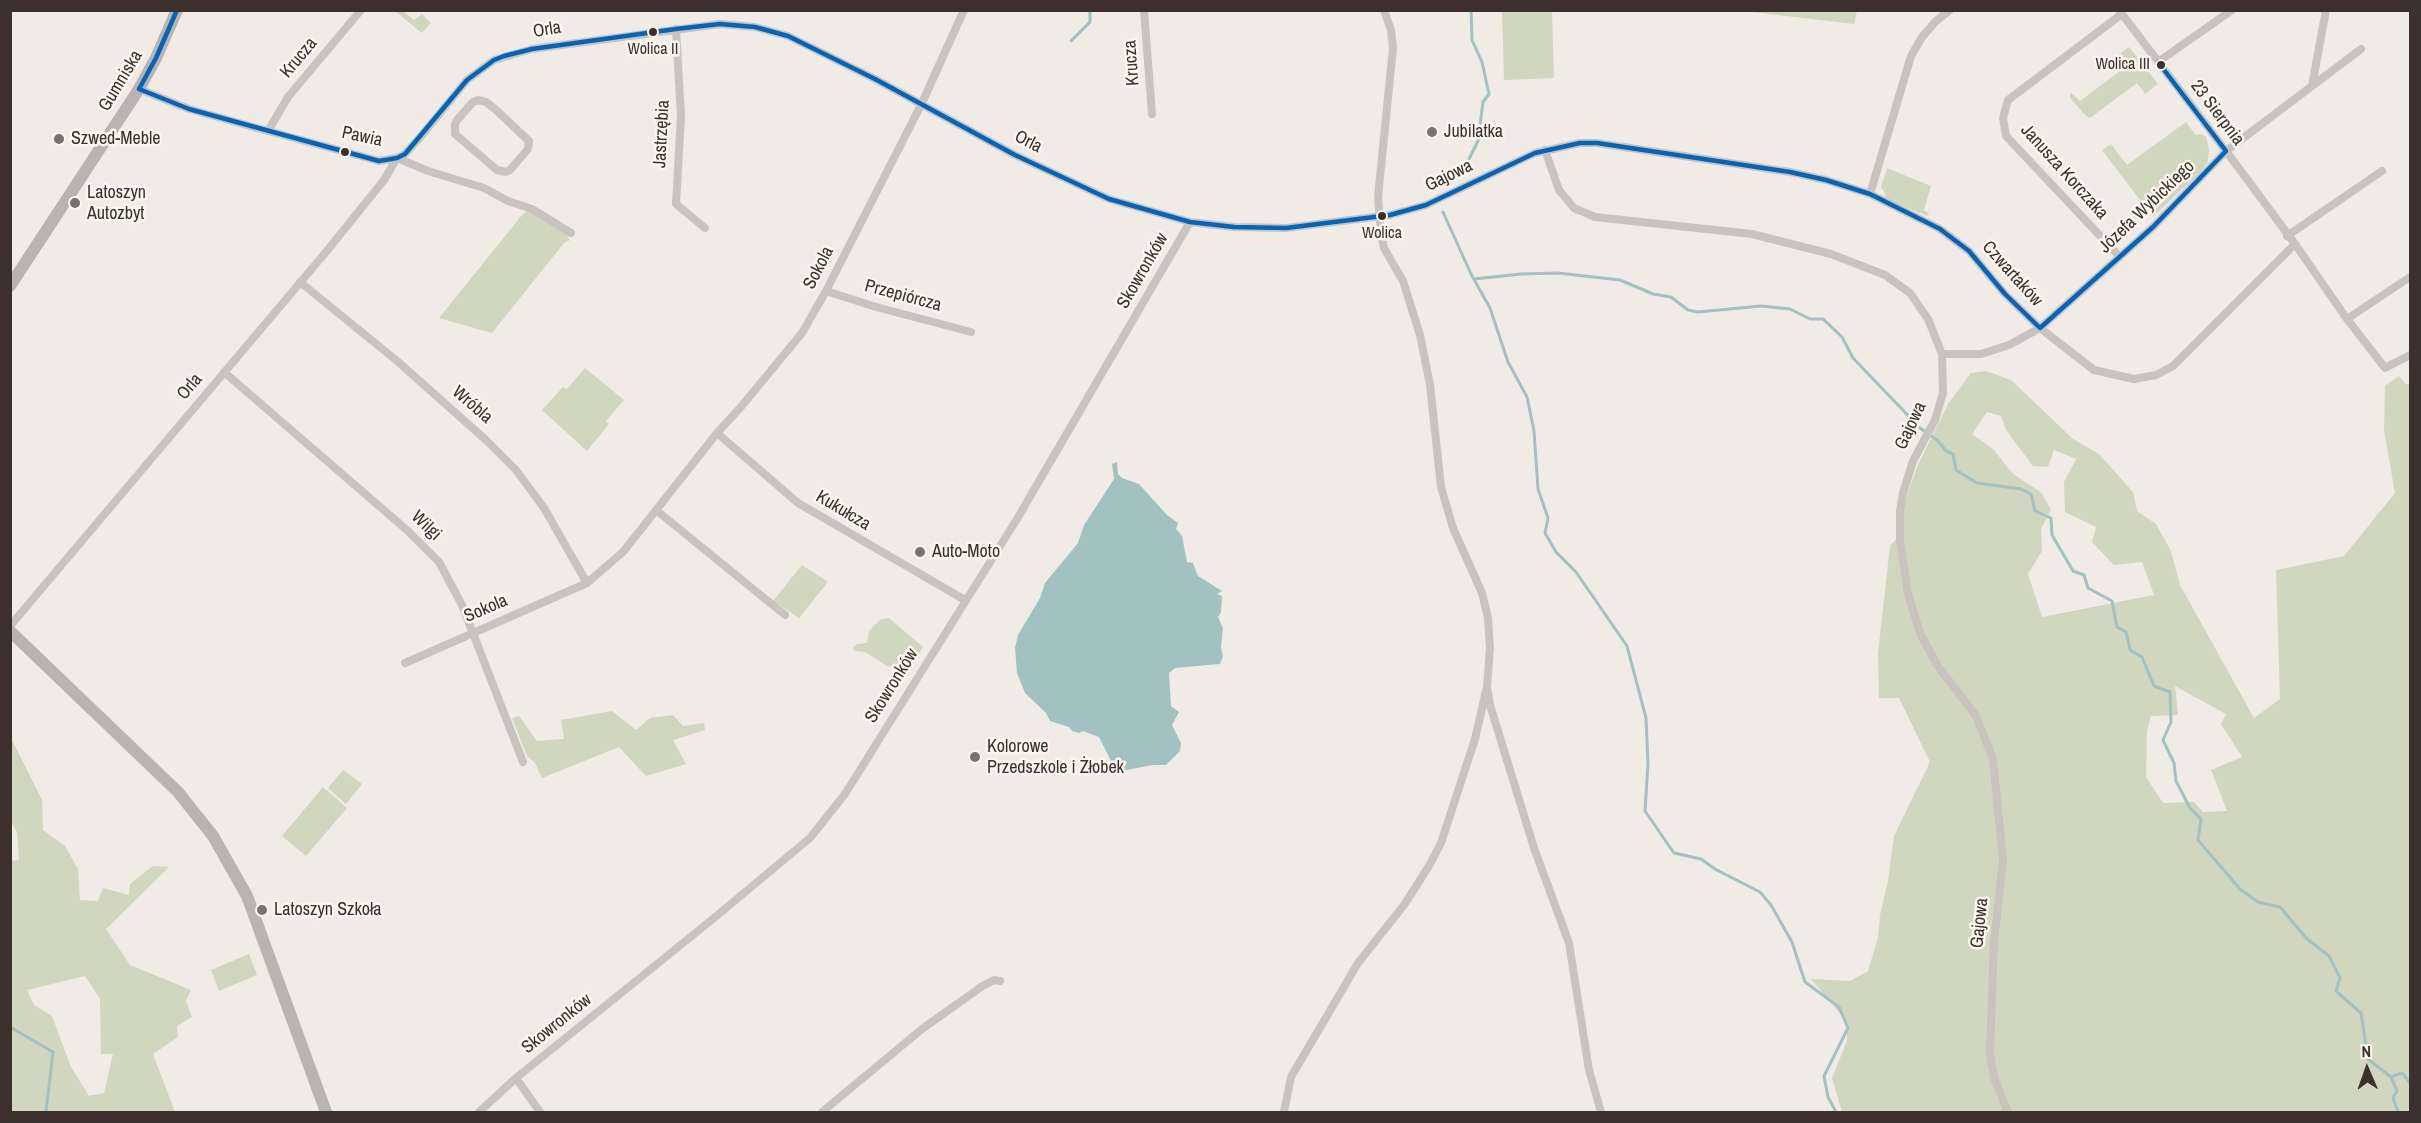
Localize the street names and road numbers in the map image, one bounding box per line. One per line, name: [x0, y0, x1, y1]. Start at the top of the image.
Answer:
street label: Orla: [532, 17, 562, 43]
street label: Krucza: [276, 33, 322, 83]
street label: Krucza: [1120, 39, 1144, 87]
street label: Gumniska: [94, 47, 148, 115]
street label: 23 Sierpnia: [2185, 76, 2249, 150]
street label: Jastrzębia: [649, 99, 675, 169]
street label: Janusza Korczaka: [2016, 120, 2112, 224]
street label: Pawia: [340, 122, 384, 152]
street label: Orla: [1011, 126, 1045, 158]
street label: Gajowa: [1422, 155, 1476, 197]
street label: Józefa Wybickiego: [2095, 156, 2199, 258]
street label: Skowronków: [1113, 229, 1173, 313]
street label: Czwartaków: [1977, 237, 2047, 311]
street label: Sokola: [799, 243, 839, 293]
street label: Przepiórcza: [862, 275, 944, 317]
street label: Orla: [173, 369, 207, 405]
street label: Wróbla: [447, 382, 497, 428]
street label: Gajowa: [1891, 399, 1931, 453]
street label: Kukułcza: [812, 486, 874, 536]
street label: Wilgi: [406, 507, 446, 545]
street label: Sokola: [461, 590, 511, 628]
street label: Skowronków: [861, 645, 923, 727]
street label: Gajowa: [1967, 897, 1993, 949]
street label: Skowronków: [518, 989, 596, 1059]

